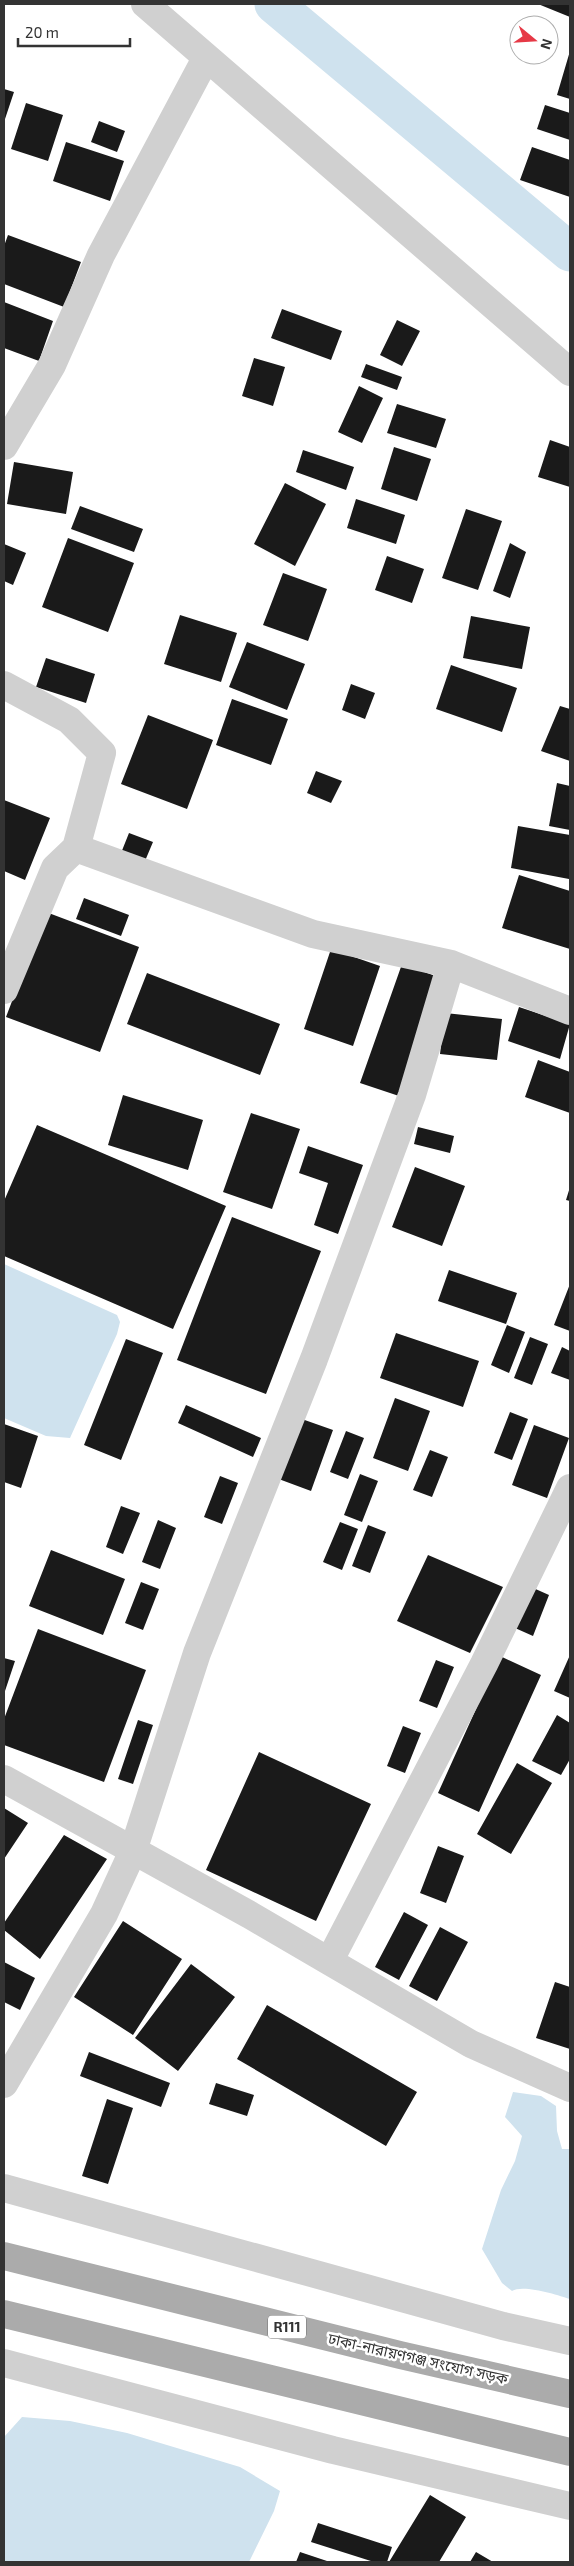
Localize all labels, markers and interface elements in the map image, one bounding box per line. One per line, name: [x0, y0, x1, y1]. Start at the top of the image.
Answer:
scale bar: [18, 15, 130, 47]
north arrow: [509, 15, 559, 65]
text: 20 m: [25, 23, 59, 41]
text: N: [537, 37, 556, 52]
road number: R111: [268, 2316, 306, 2338]
street label: ঢাকা-নারায়ণগঞ্জ সংযোগ সড়ক: [326, 2328, 511, 2388]

